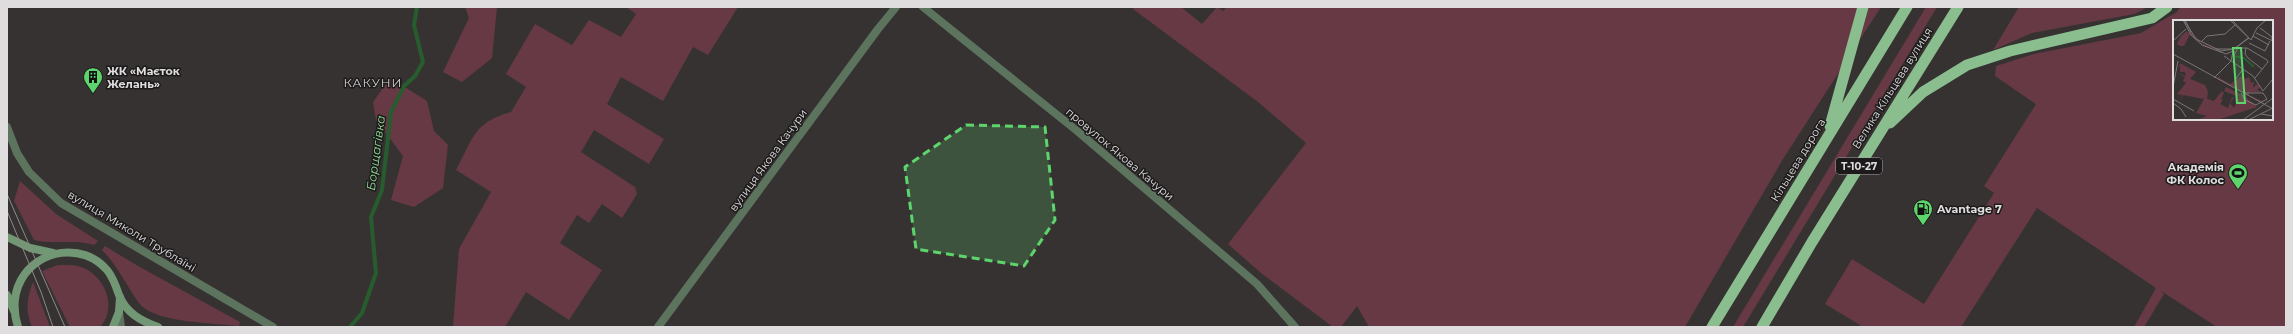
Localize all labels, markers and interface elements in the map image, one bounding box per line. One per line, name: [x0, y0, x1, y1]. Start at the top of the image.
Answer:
inset map: [2173, 20, 2273, 120]
street label: Велика Кільцева вулиця: [1849, 25, 1935, 151]
place label: ЖК «Маєток Желань»: [107, 64, 181, 91]
building icon: ЖК «Маєток Желань»: [82, 66, 104, 94]
district label: КАКУНИ: [344, 75, 402, 90]
street label: провулок Якова Качури: [1063, 105, 1177, 203]
street label: вулиця Якова Качури: [726, 106, 810, 214]
water label: Борщагівка: [363, 114, 388, 191]
street label: Кільцева дорога: [1768, 116, 1828, 204]
road number: Т-10-27: [1836, 158, 1882, 174]
place label: Академія ФК Колос: [2166, 160, 2224, 187]
sports icon: Академія ФК Колос: [2227, 162, 2249, 190]
street label: вулиця Миколи Трублаїні: [66, 187, 198, 275]
fuel station icon: Avantage 7: [1912, 198, 1934, 226]
place label: Avantage 7: [1936, 202, 2002, 216]

